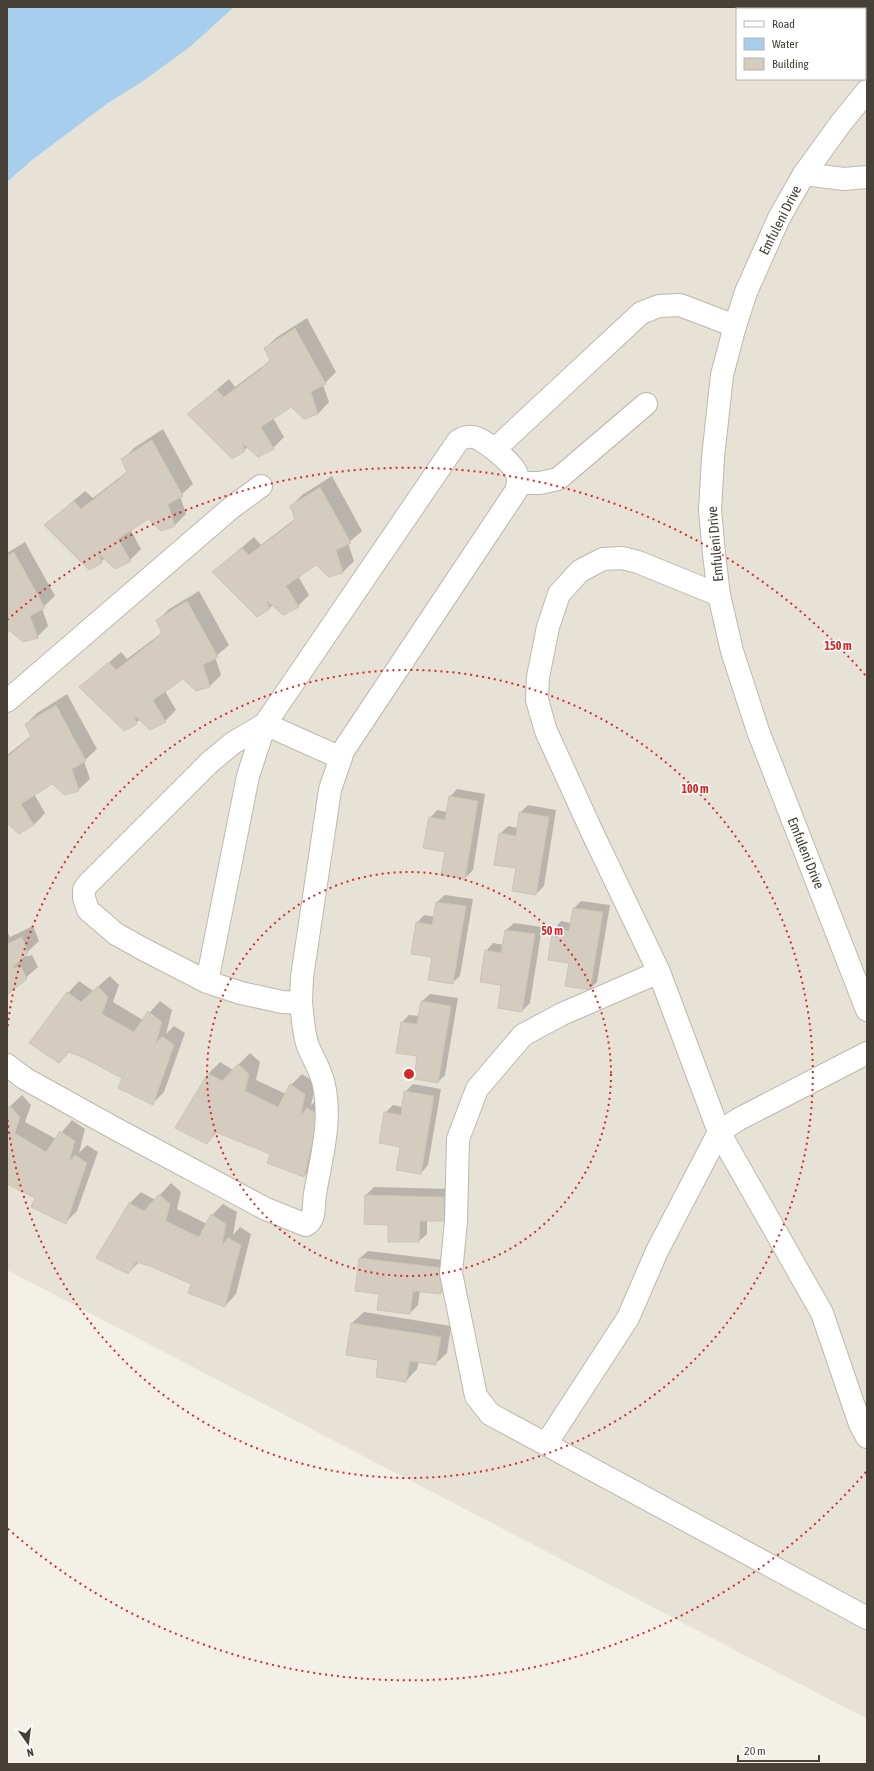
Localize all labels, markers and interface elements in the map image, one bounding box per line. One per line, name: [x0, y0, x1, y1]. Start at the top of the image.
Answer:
legend: [736, 8, 866, 80]
text: Road: [772, 17, 795, 31]
text: Water: [772, 37, 799, 51]
text: Building: [772, 57, 810, 71]
street label: Emfuleni Drive: [756, 183, 804, 257]
street label: Emfuleni Drive: [704, 506, 726, 582]
text: 150 m: [824, 639, 852, 653]
text: 100 m: [681, 782, 709, 796]
street label: Emfuleni Drive: [784, 815, 828, 891]
text: 50 m: [541, 924, 563, 938]
centre of rings: [402, 1067, 416, 1081]
north arrow: [8, 1723, 48, 1763]
scale bar: [738, 1737, 819, 1763]
text: 20 m: [744, 1744, 766, 1758]
text: N: [26, 1746, 35, 1759]

